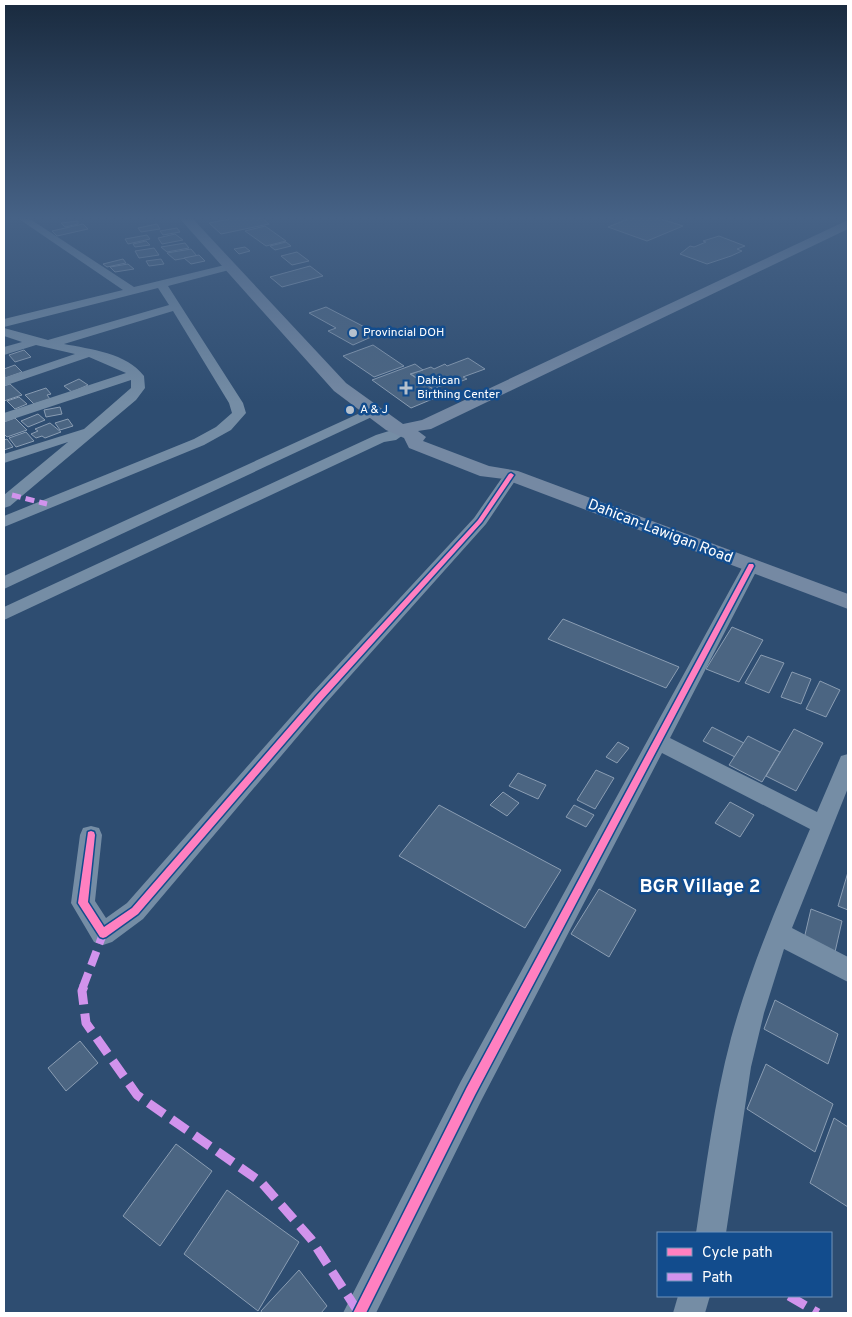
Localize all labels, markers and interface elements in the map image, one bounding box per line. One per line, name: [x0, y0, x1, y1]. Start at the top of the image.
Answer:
place label: Provincial DOH: [363, 325, 444, 341]
marker: Provincial DOH: [347, 327, 359, 339]
place label: Dahican Birthing Center: [417, 373, 500, 403]
marker: Dahican Birthing Center: [399, 381, 413, 395]
place label: A & J: [360, 402, 388, 418]
marker: A & J: [344, 404, 356, 416]
street label: Dahican-Lawigan Road: [585, 496, 735, 568]
district label: BGR Village 2: [640, 875, 760, 899]
legend: [657, 1232, 832, 1297]
text: Cycle path: [702, 1244, 773, 1263]
text: Path: [702, 1269, 733, 1288]

